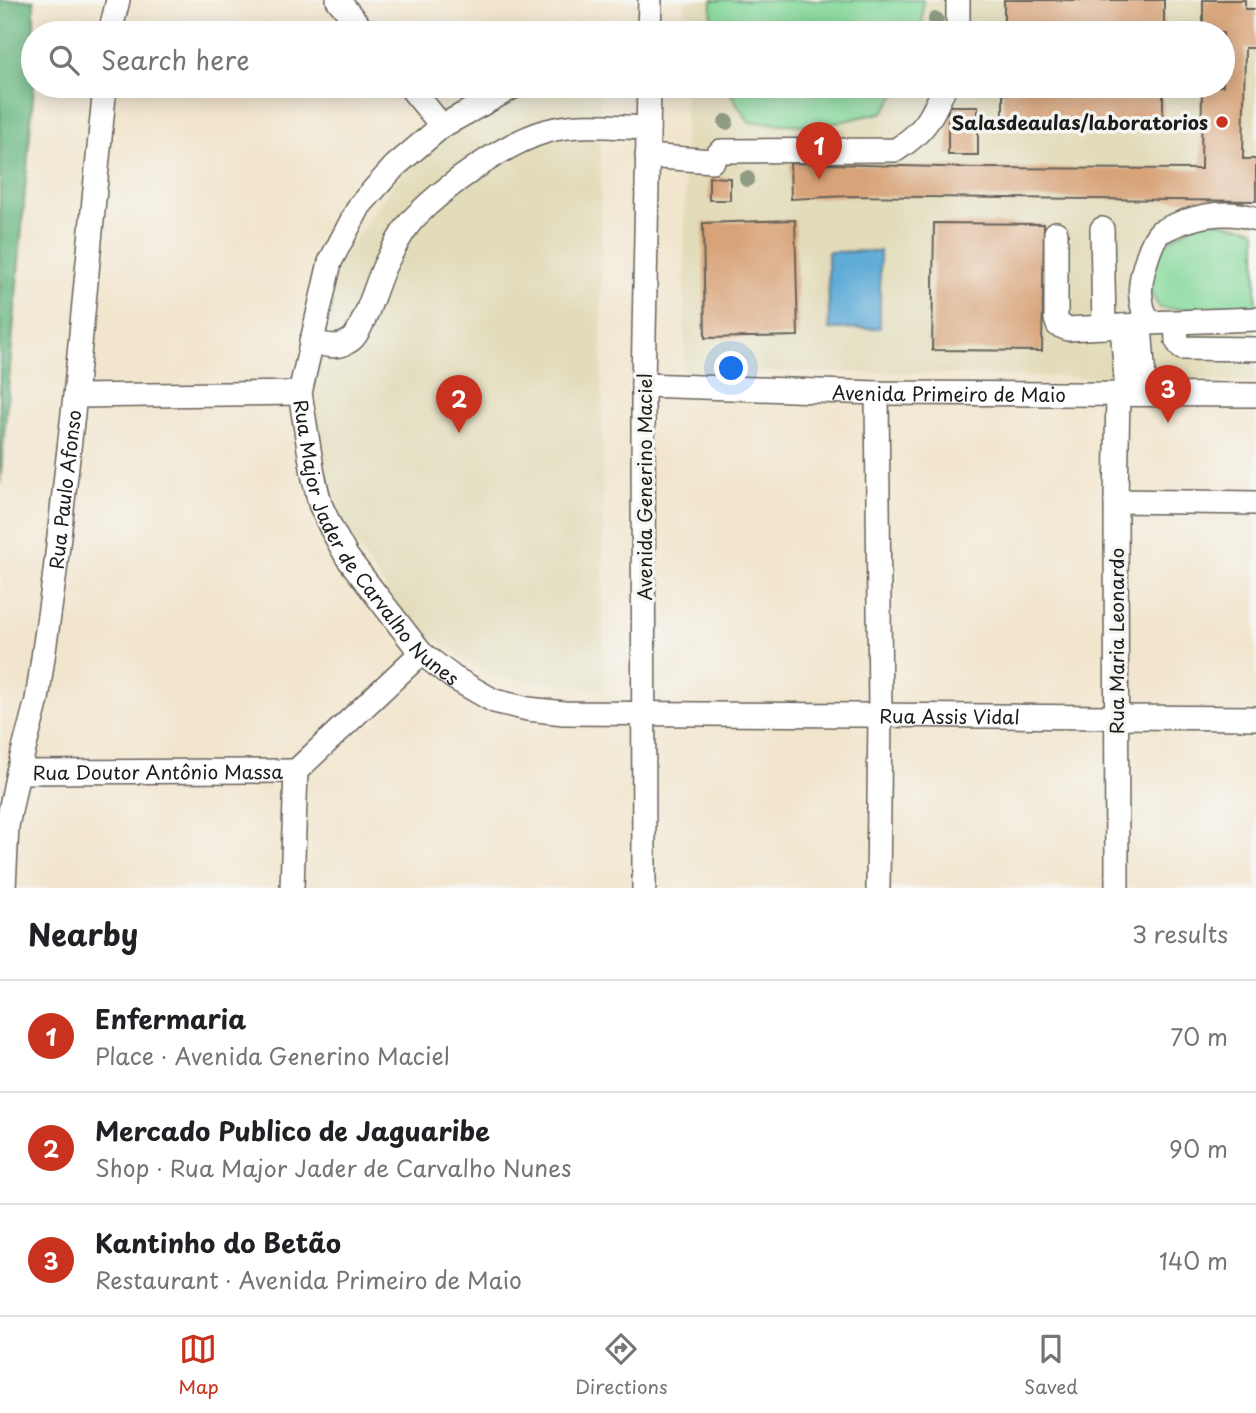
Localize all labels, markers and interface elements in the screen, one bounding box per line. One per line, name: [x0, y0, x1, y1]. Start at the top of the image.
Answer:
search box: [21, 21, 1235, 98]
text: Search here: [101, 40, 250, 79]
icon: search: [45, 41, 83, 79]
place label: Salasdeaulas/laboratorios: [952, 108, 1208, 136]
marker: Salasdeaulas/laboratorios: [1214, 114, 1230, 130]
pin: 1: [796, 122, 842, 180]
your location: [714, 351, 748, 385]
pin: 3: [1145, 365, 1191, 423]
street label: Avenida Generino Maciel: [630, 373, 658, 601]
pin: 2: [436, 375, 482, 433]
street label: Avenida Primeiro de Maio: [831, 377, 1066, 408]
street label: Rua Major Jader de Carvalho Nunes: [287, 397, 466, 692]
street label: Rua Paulo Afonso: [41, 408, 87, 571]
street label: Rua Maria Leonardo: [1102, 548, 1130, 734]
street label: Rua Assis Vidal: [879, 701, 1020, 730]
street label: Rua Doutor Antônio Massa: [33, 757, 283, 786]
text: Nearby: [28, 911, 138, 956]
text: 3 results: [1132, 916, 1228, 951]
text: Enfermaria: [95, 999, 246, 1038]
text: 1: [46, 1019, 57, 1054]
text: 70 m: [1170, 1019, 1228, 1054]
text: Place · Avenida Generino Maciel: [95, 1038, 450, 1073]
text: Mercado Publico de Jaguaribe: [95, 1111, 490, 1150]
text: 2: [43, 1131, 59, 1166]
text: 90 m: [1169, 1131, 1228, 1166]
text: Shop · Rua Major Jader de Carvalho Nunes: [95, 1150, 571, 1185]
text: Kantinho do Betão: [95, 1223, 341, 1262]
text: 3: [43, 1243, 59, 1278]
text: 140 m: [1159, 1243, 1228, 1278]
text: Restaurant · Avenida Primeiro de Maio: [95, 1262, 522, 1297]
tab: Map: [178, 1330, 219, 1400]
tab: Directions: [575, 1330, 668, 1400]
tab: Saved: [1024, 1330, 1078, 1400]

